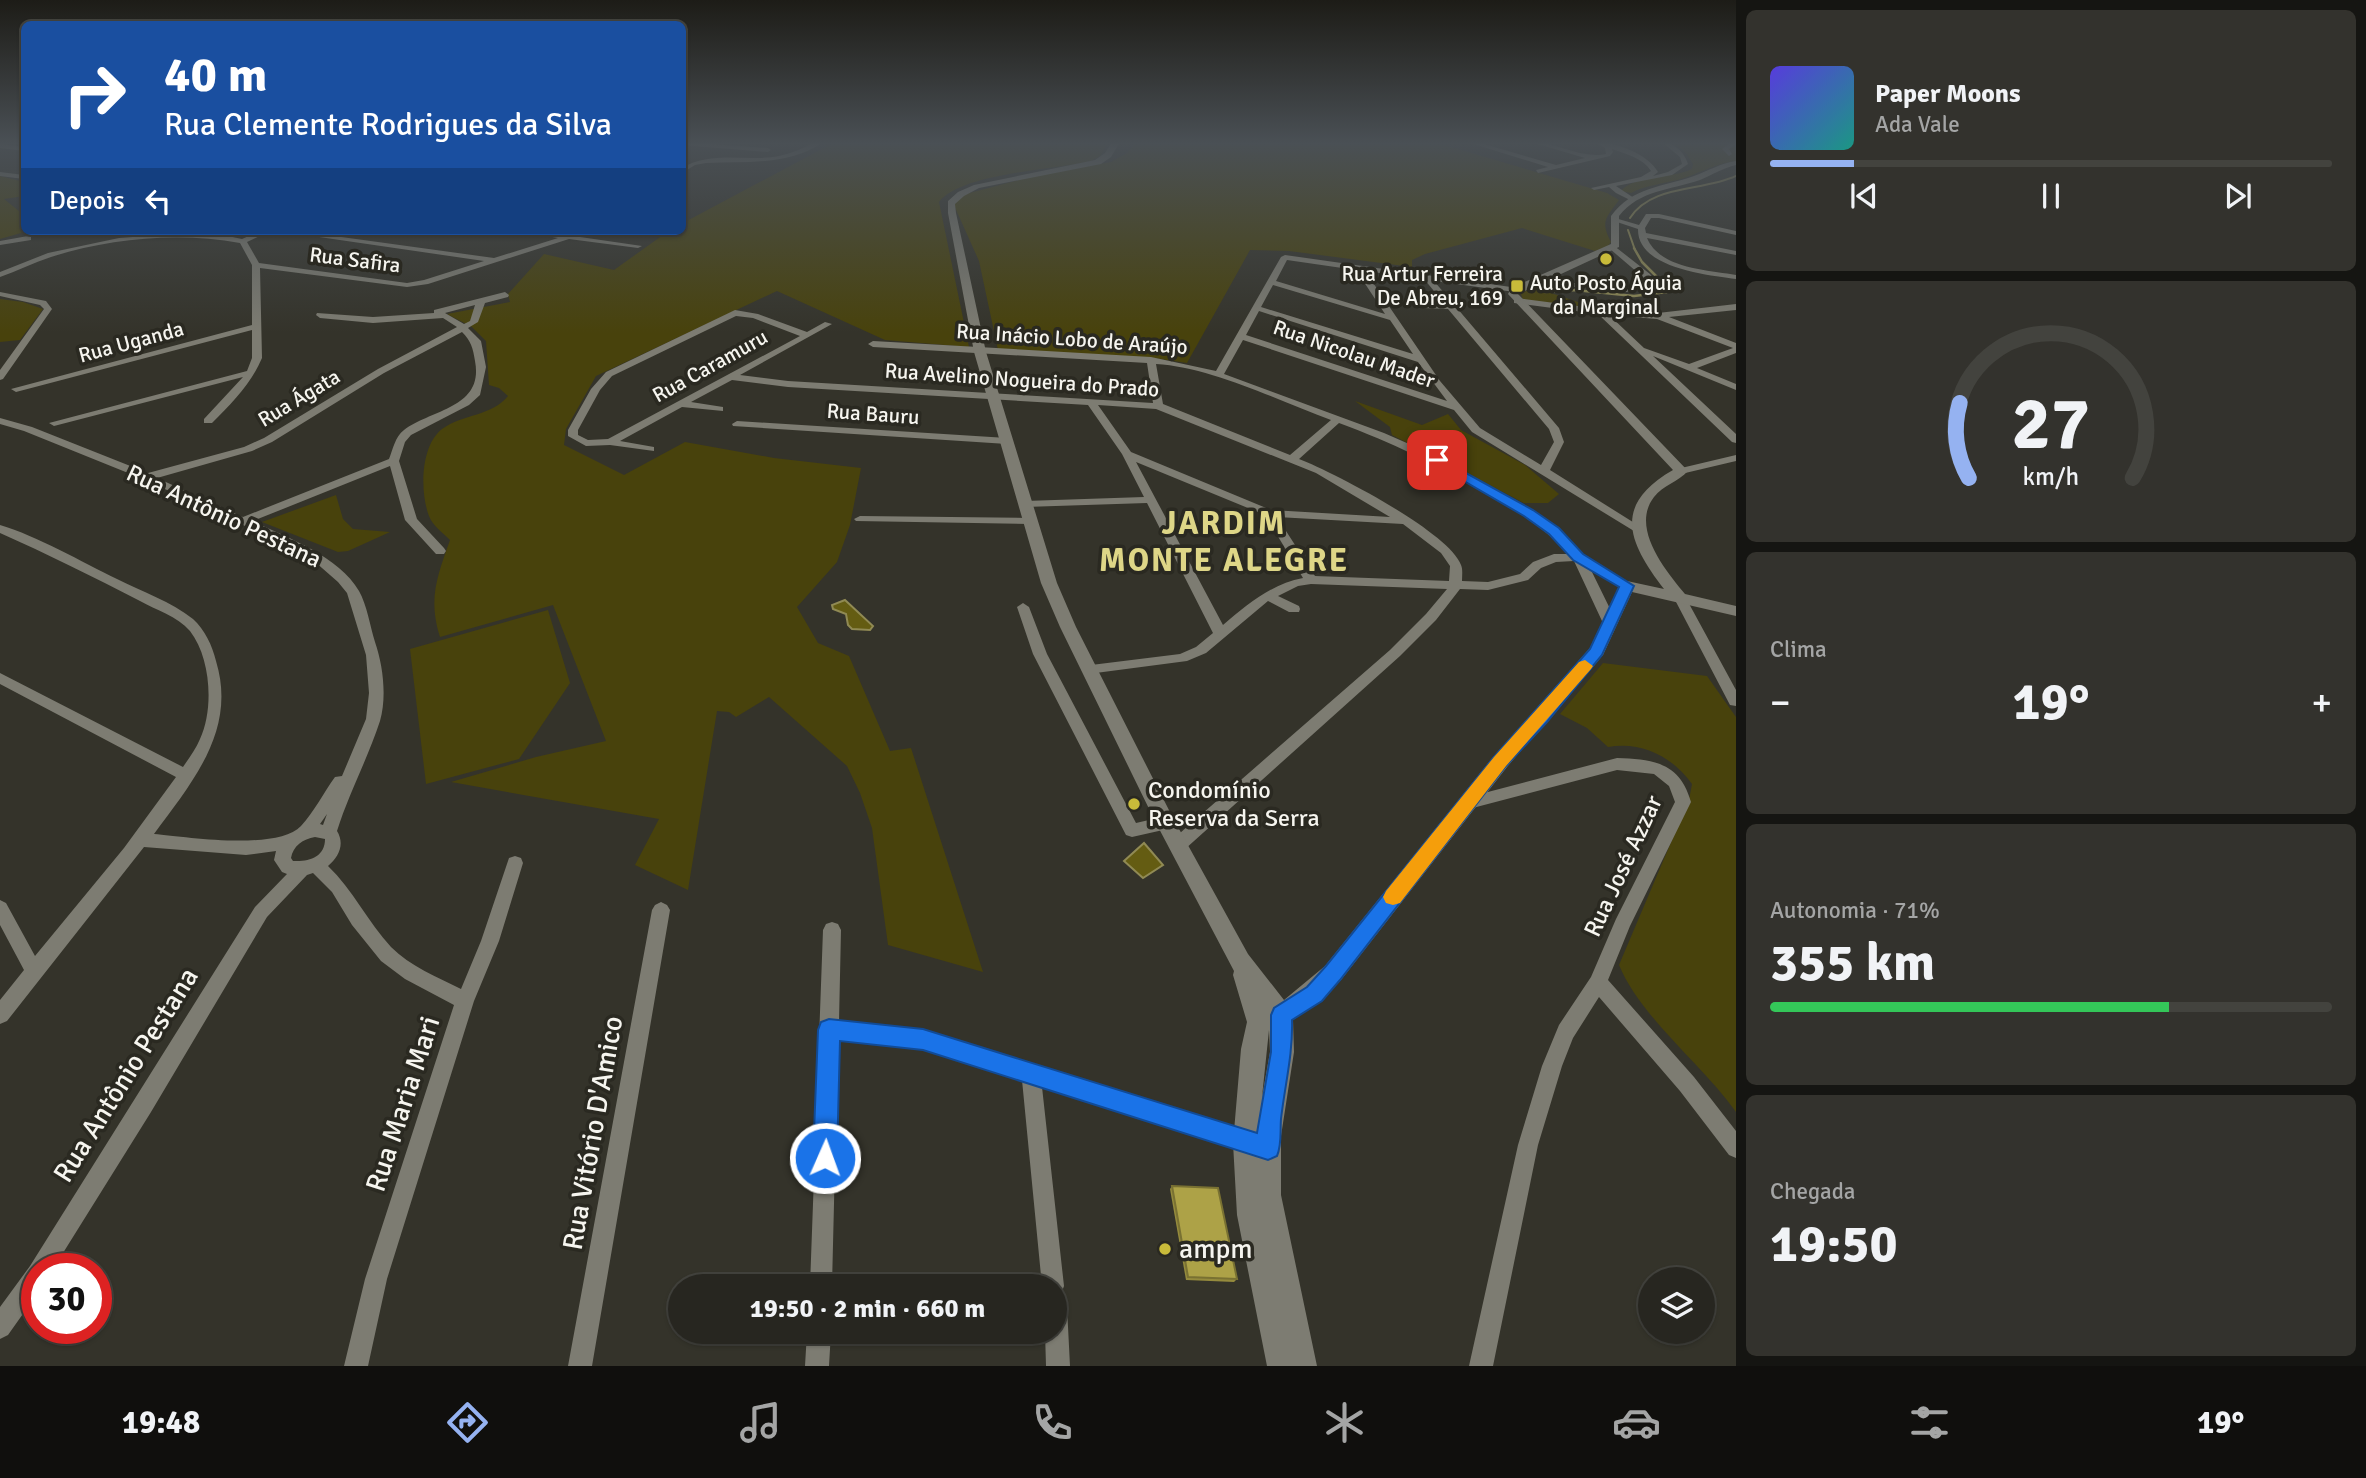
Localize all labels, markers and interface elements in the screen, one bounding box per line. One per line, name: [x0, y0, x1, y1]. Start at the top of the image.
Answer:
text: 40 m: [164, 45, 267, 105]
icon: right: [49, 49, 140, 140]
text: Paper Moons: [1875, 78, 2021, 110]
text: Rua Clemente Rodrigues da Silva: [164, 105, 612, 144]
text: Ada Vale: [1875, 110, 1960, 139]
icon: previous: [1845, 177, 1883, 215]
icon: pause: [2032, 177, 2070, 215]
icon: next: [2219, 177, 2257, 215]
icon: left: [139, 182, 177, 220]
text: Depois: [49, 185, 125, 217]
street label: Rua Safira: [308, 242, 402, 278]
marker: Auto Posto Águia da Marginal: [1598, 251, 1614, 267]
place label: Rua Artur Ferreira De Abreu, 169: [1342, 261, 1503, 311]
place label: Auto Posto Águia da Marginal: [1530, 270, 1682, 320]
marker: Rua Artur Ferreira De Abreu, 169: [1509, 278, 1525, 294]
street label: Rua Nicolau Mader: [1270, 314, 1439, 394]
street label: Rua Uganda: [76, 315, 186, 369]
street label: Rua Inácio Lobo de Araújo: [955, 318, 1189, 360]
street label: Rua Caramuru: [648, 324, 772, 408]
street label: Rua Avelino Nogueira do Prado: [884, 357, 1160, 403]
street label: Rua Ágata: [253, 363, 345, 433]
text: 27: [2012, 380, 2090, 469]
street label: Rua Bauru: [826, 398, 920, 430]
pin: [1407, 430, 1467, 490]
icon: arrive: [1418, 441, 1456, 479]
street label: Rua Antônio Pestana: [122, 458, 326, 574]
text: km/h: [2023, 461, 2079, 492]
district label: JARDIM MONTE ALEGRE: [1099, 504, 1349, 580]
text: Clima: [1770, 635, 1827, 664]
text: 19°: [2013, 670, 2089, 734]
text: −: [1770, 679, 1791, 726]
text: +: [2311, 679, 2332, 726]
place label: Condomínio Reserva da Serra: [1148, 775, 1320, 833]
street label: Rua José Azzar: [1577, 790, 1669, 942]
marker: Condomínio Reserva da Serra: [1126, 796, 1142, 812]
text: Autonomia · 71%: [1770, 896, 1940, 925]
text: 355 km: [1770, 931, 1935, 995]
street label: Rua Antônio Pestana: [46, 961, 206, 1189]
street label: Rua Maria Mari: [359, 1012, 447, 1196]
street label: Rua Vitório D'Amico: [556, 1013, 630, 1253]
position arrow: [788, 1121, 862, 1195]
text: Chegada: [1770, 1177, 1855, 1206]
text: 19:50: [1770, 1212, 1898, 1276]
place label: ampm: [1179, 1232, 1253, 1266]
marker: ampm: [1157, 1241, 1173, 1257]
speed limit sign: 30: [21, 1253, 112, 1344]
map controls: [1638, 1267, 1715, 1344]
button: layers: [1638, 1267, 1715, 1344]
text: 19:50 · 2 min · 660 m: [750, 1293, 985, 1325]
icon: directions: [443, 1398, 492, 1447]
icon: music: [736, 1398, 785, 1447]
icon: phone: [1028, 1398, 1077, 1447]
icon: climate: [1320, 1398, 1369, 1447]
icon: car: [1612, 1398, 1661, 1447]
icon: filters: [1905, 1398, 1954, 1447]
text: 19:48: [122, 1403, 200, 1442]
text: 19°: [2197, 1403, 2244, 1442]

